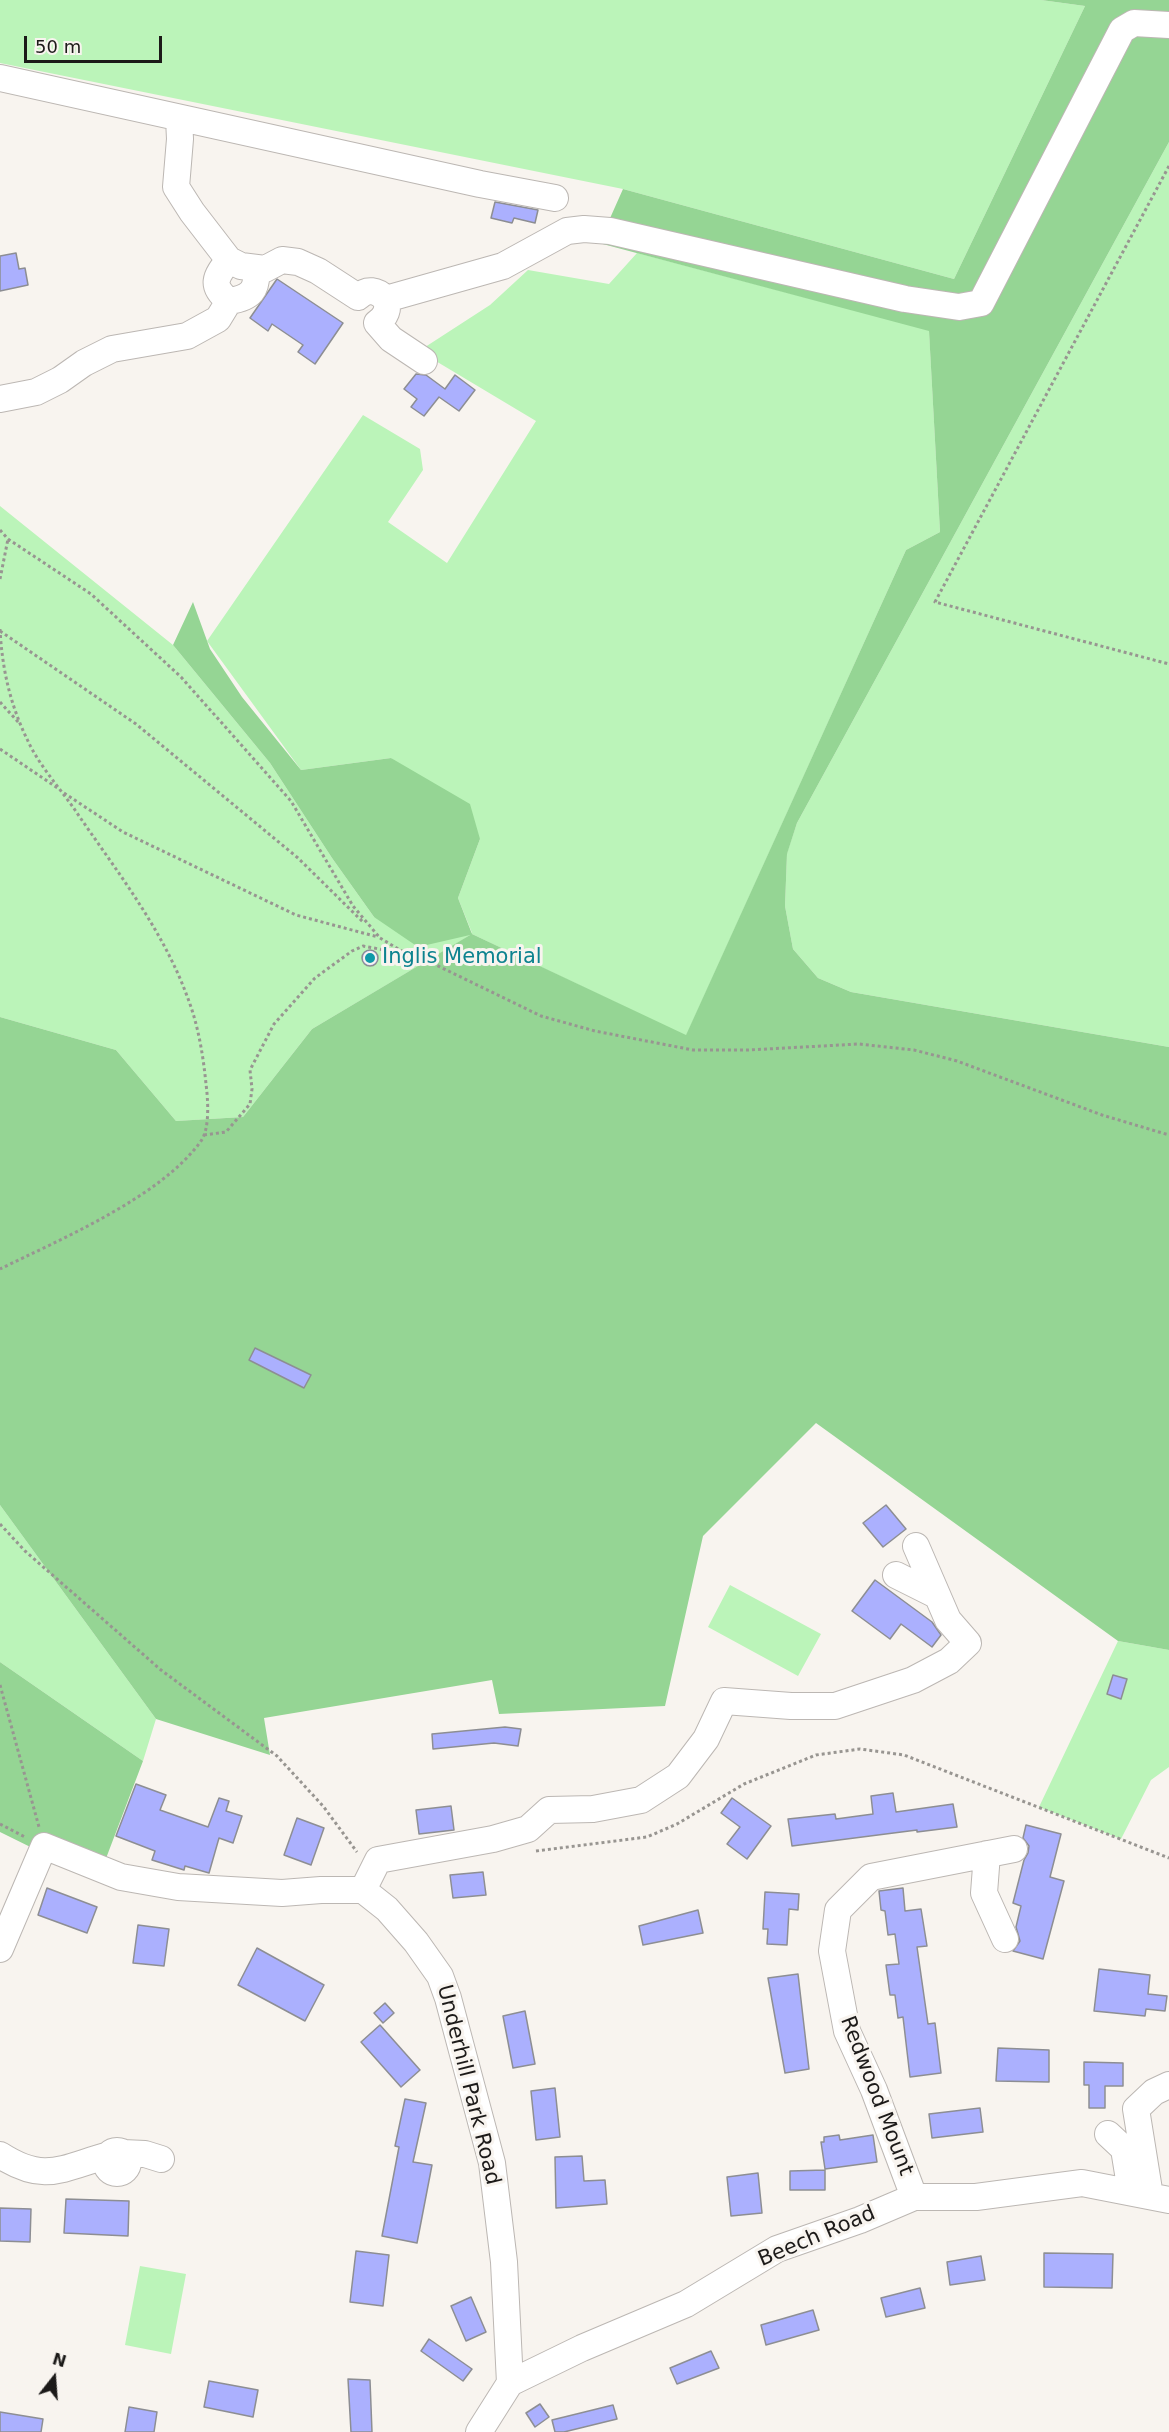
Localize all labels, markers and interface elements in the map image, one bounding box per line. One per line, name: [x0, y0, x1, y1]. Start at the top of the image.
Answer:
scale bar: [27, 24, 165, 62]
text: 50 m: [35, 36, 81, 57]
place label: Inglis Memorial: [382, 945, 542, 971]
marker: Inglis Memorial: [363, 951, 377, 965]
street label: Underhill Park Road: [431, 1982, 505, 2188]
street label: Redwood Mount: [834, 2013, 918, 2179]
street label: Beech Road: [755, 2201, 879, 2273]
north arrow: [24, 2348, 84, 2408]
text: N: [50, 2349, 69, 2371]

